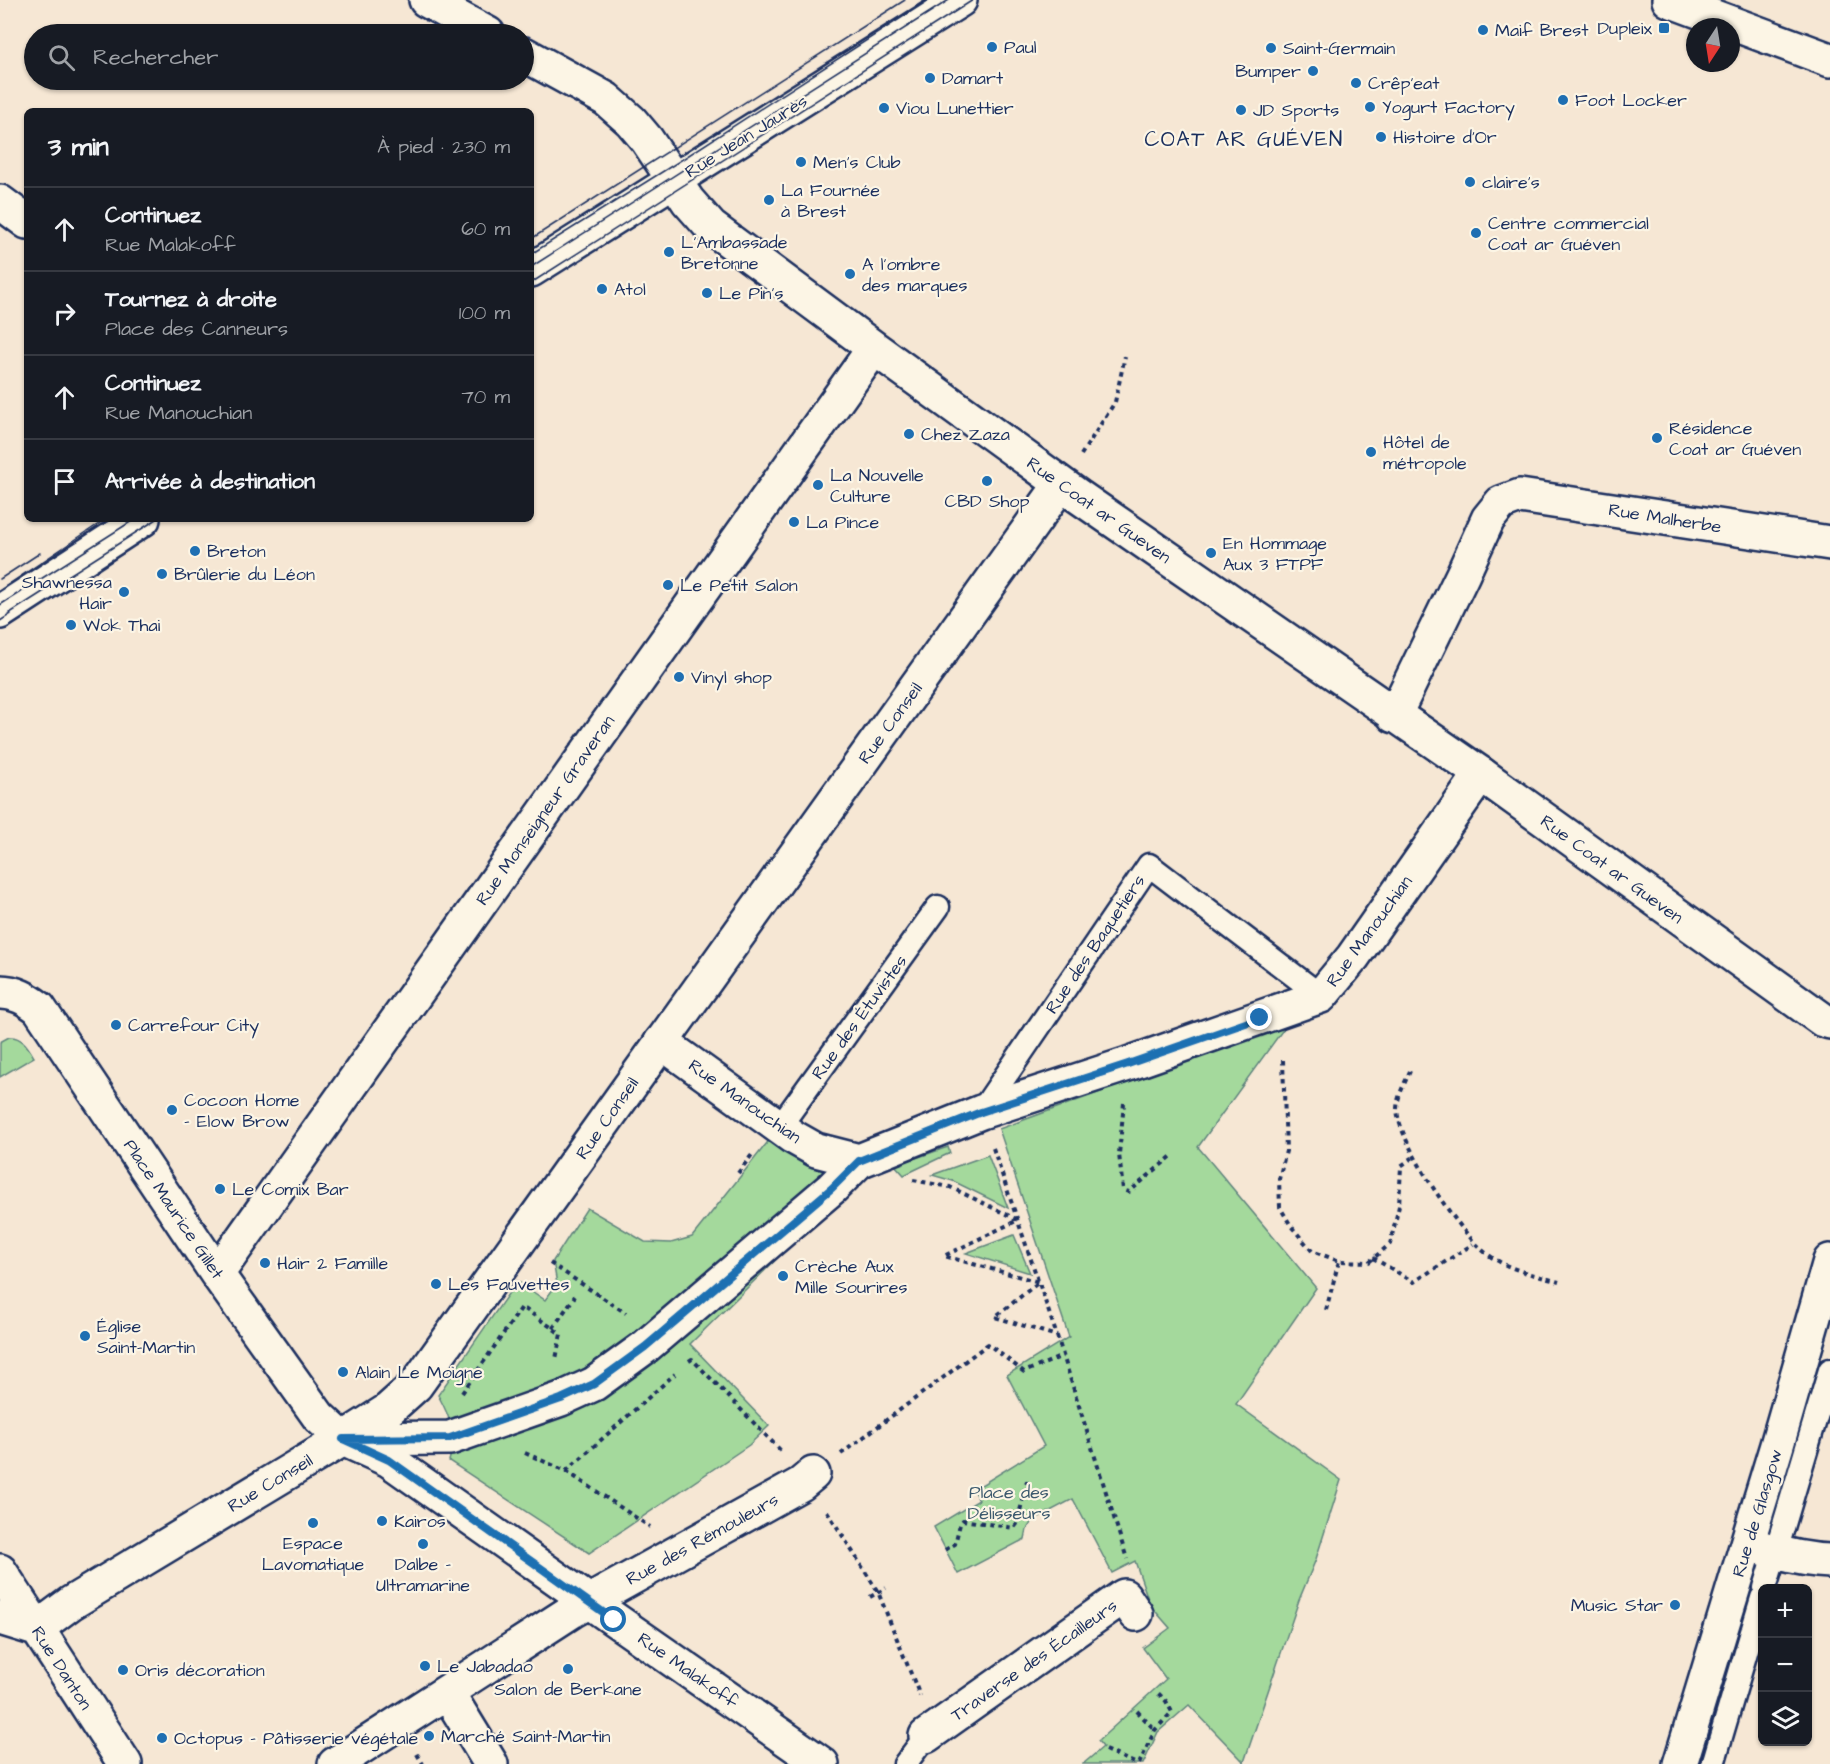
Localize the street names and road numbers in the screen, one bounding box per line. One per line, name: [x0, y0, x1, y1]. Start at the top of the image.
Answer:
street label: Rue Jean Jaurès: [680, 89, 812, 184]
street label: Rue Coat ar Gueven: [1021, 451, 1176, 570]
street label: Rue Malherbe: [1607, 497, 1724, 540]
street label: Rue Conseil: [852, 677, 929, 769]
street label: Rue Monseigneur Graveran: [470, 710, 622, 911]
street label: Rue Coat ar Gueven: [1535, 809, 1688, 930]
street label: Rue des Baquetiers: [1039, 870, 1151, 1019]
street label: Rue Manouchian: [1320, 870, 1418, 992]
street label: Rue des Étuvistes: [806, 950, 913, 1085]
street label: Rue Manouchian: [683, 1053, 806, 1150]
street label: Rue Conseil: [570, 1072, 645, 1164]
street label: Place Maurice Gillet: [117, 1134, 230, 1285]
street label: Rue de Glasgow: [1726, 1446, 1790, 1580]
street label: Rue Conseil: [223, 1448, 318, 1519]
street label: Rue des Rémouleurs: [622, 1487, 783, 1592]
street label: Traverse des Écailleurs: [946, 1593, 1123, 1727]
street label: Rue Danton: [25, 1622, 98, 1715]
street label: Rue Malakoff: [632, 1626, 743, 1715]

